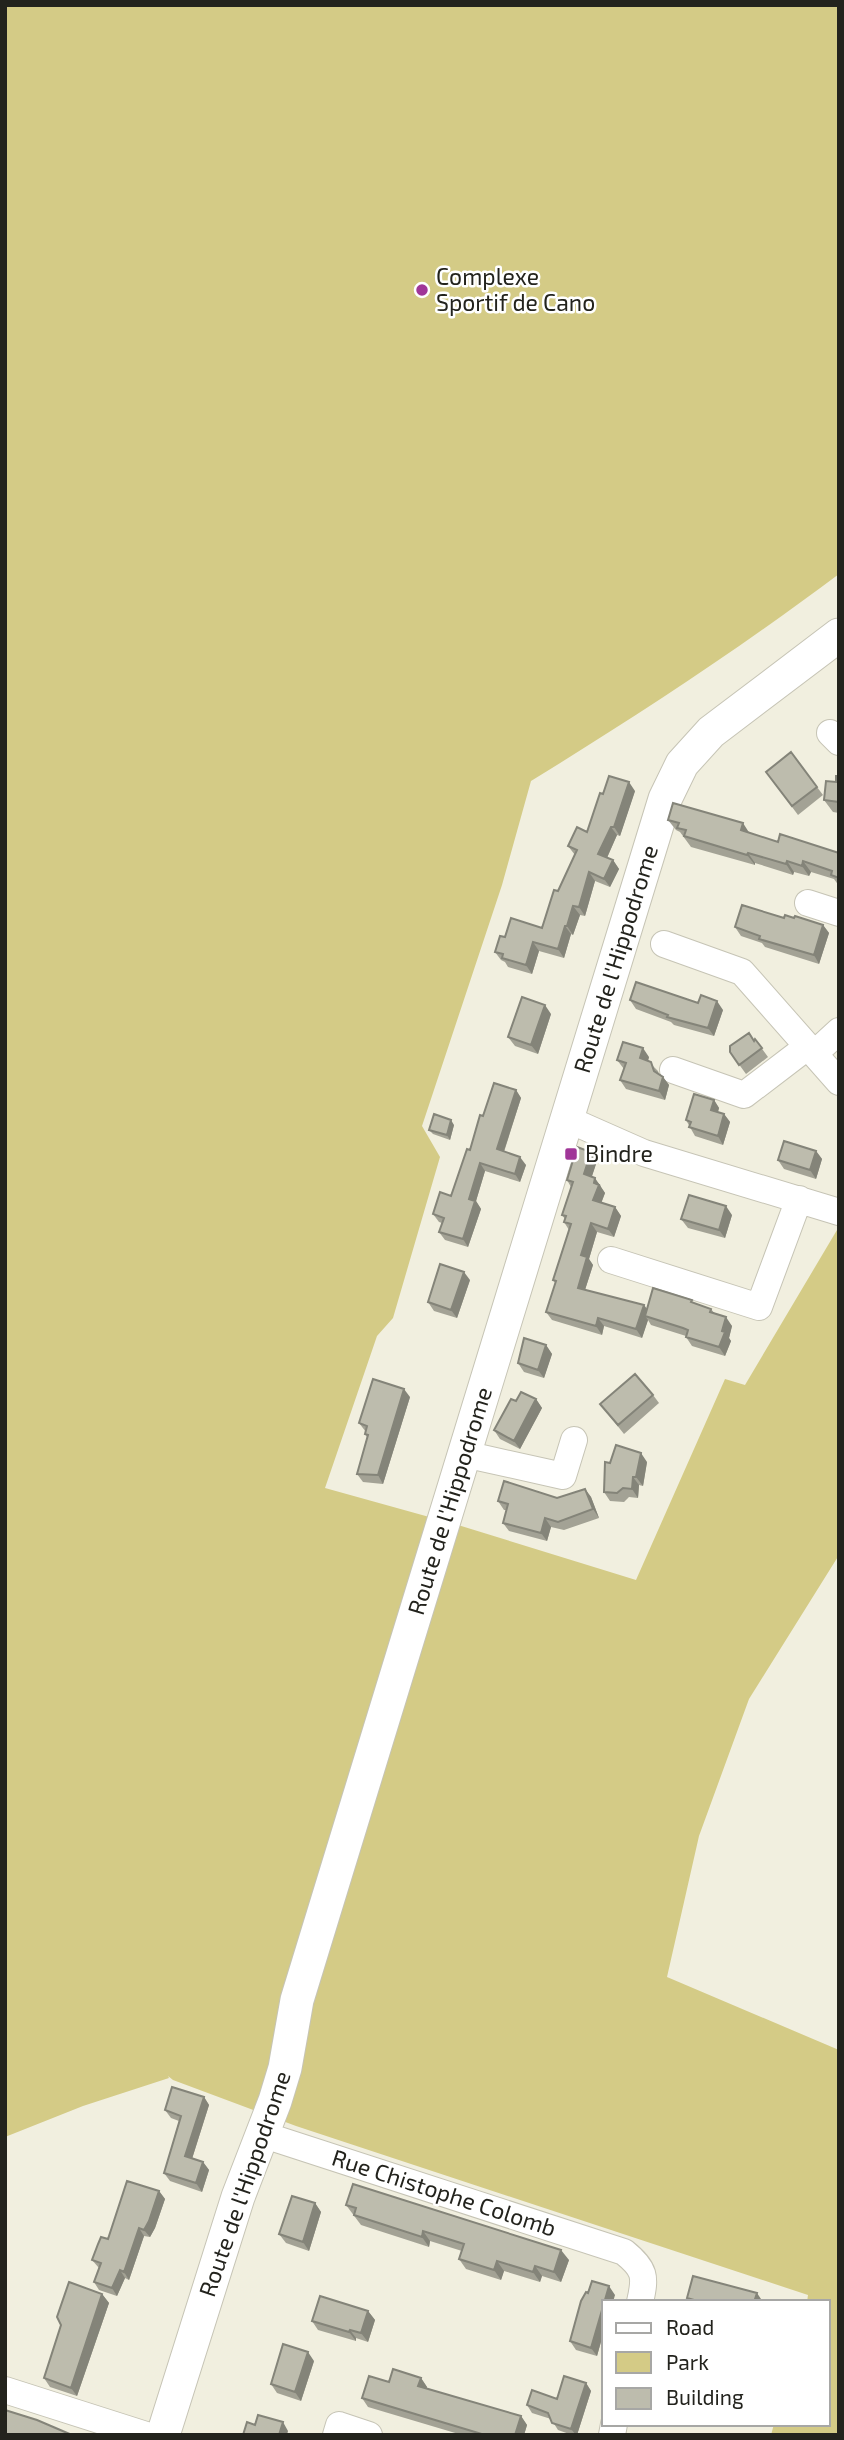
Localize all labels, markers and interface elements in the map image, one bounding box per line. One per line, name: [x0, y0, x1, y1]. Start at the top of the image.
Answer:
place label: Complexe Sportif de Cano: [436, 262, 595, 316]
marker: Complexe Sportif de Cano: [414, 282, 430, 298]
street label: Route de l'Hippodrome: [567, 841, 663, 1076]
place label: Bindre: [585, 1139, 653, 1167]
marker: Bindre: [563, 1146, 579, 1162]
street label: Route de l'Hippodrome: [401, 1383, 497, 1618]
street label: Route de l'Hippodrome: [192, 2067, 296, 2300]
street label: Rue Chistophe Colomb: [329, 2143, 560, 2242]
legend: [602, 2300, 830, 2426]
text: Road: [666, 2314, 714, 2339]
text: Park: [666, 2349, 709, 2374]
text: Building: [666, 2384, 744, 2409]

